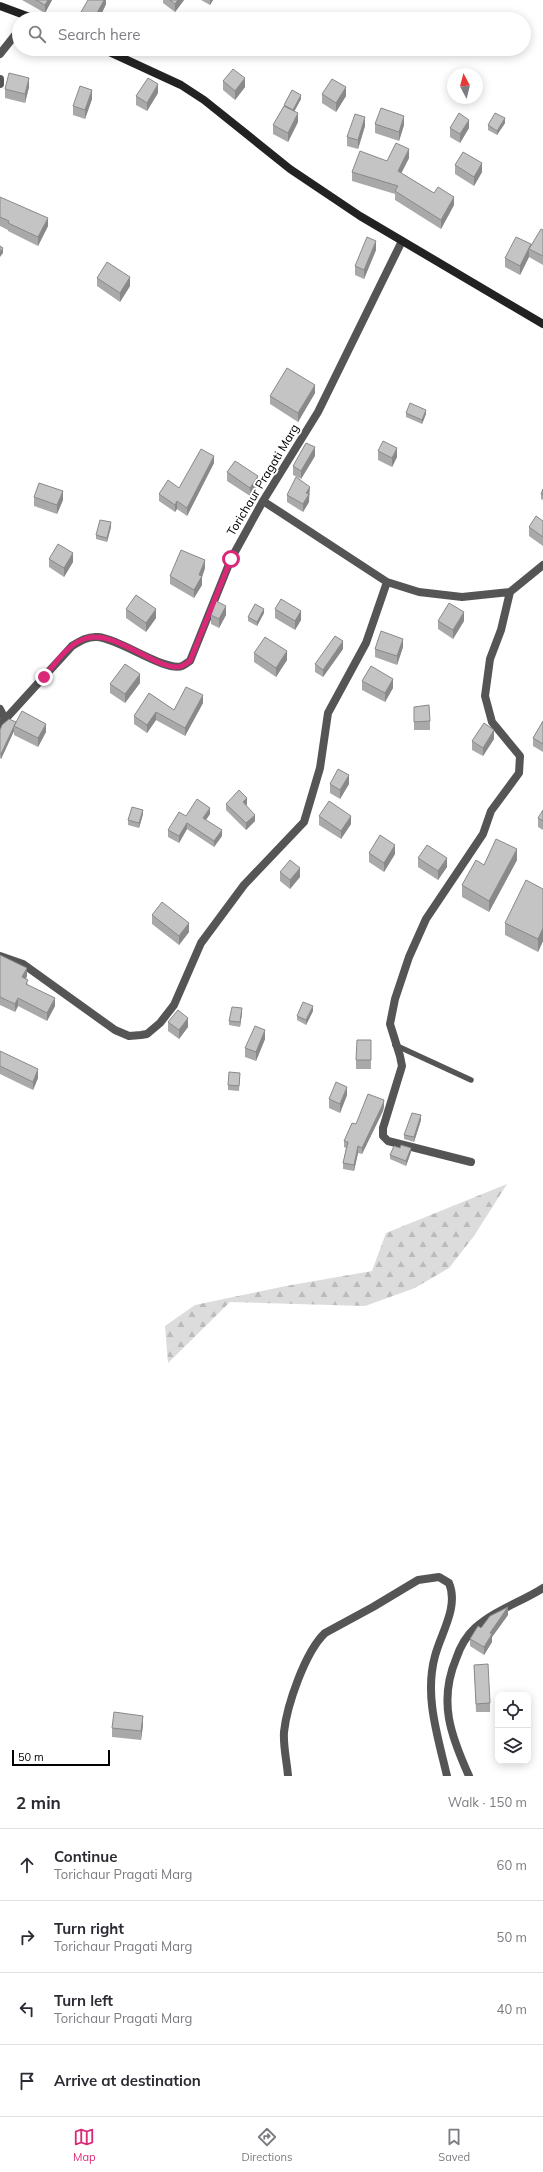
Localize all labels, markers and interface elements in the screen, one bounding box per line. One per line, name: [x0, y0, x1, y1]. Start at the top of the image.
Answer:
search box: [12, 12, 531, 56]
icon: search: [26, 23, 48, 45]
text: Search here: [58, 25, 140, 44]
north arrow: [447, 68, 483, 104]
street label: Torichaur Pragati Marg: [223, 421, 302, 538]
route start: [222, 550, 240, 568]
route end: [35, 668, 53, 686]
map controls: [495, 1692, 531, 1764]
button: locate: [495, 1692, 531, 1728]
button: layers: [495, 1728, 531, 1764]
scale bar: [12, 1748, 110, 1767]
text: 50 m: [18, 1750, 44, 1764]
text: 2 min: [16, 1792, 61, 1813]
text: Walk · 150 m: [448, 1794, 527, 1810]
text: Continue: [54, 1847, 117, 1866]
icon: ahead: [16, 1854, 38, 1876]
text: 60 m: [497, 1857, 527, 1873]
text: Torichaur Pragati Marg: [54, 1866, 192, 1882]
text: Turn right: [54, 1919, 124, 1938]
icon: right: [16, 1926, 38, 1948]
text: 50 m: [497, 1929, 527, 1945]
text: Torichaur Pragati Marg: [54, 1938, 192, 1954]
text: Turn left: [54, 1991, 113, 2010]
icon: left: [16, 1998, 38, 2020]
text: 40 m: [497, 2001, 527, 2017]
text: Torichaur Pragati Marg: [54, 2010, 192, 2026]
icon: arrive: [16, 2070, 38, 2092]
text: Arrive at destination: [54, 2071, 201, 2090]
tab: Map: [73, 2126, 96, 2164]
tab: Directions: [242, 2126, 292, 2164]
tab: Saved: [438, 2126, 470, 2164]

